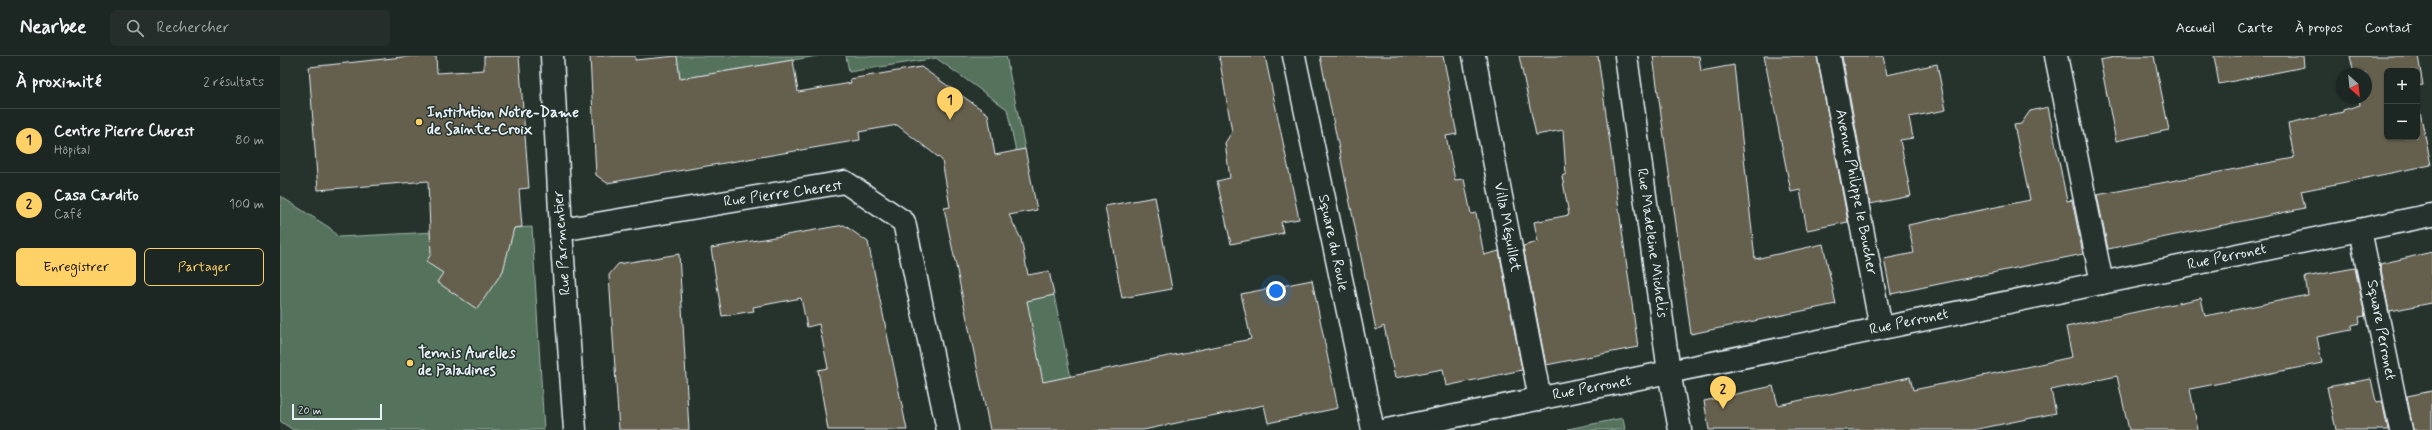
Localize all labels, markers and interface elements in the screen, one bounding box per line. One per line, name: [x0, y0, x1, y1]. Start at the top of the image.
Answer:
search box: [110, 10, 390, 46]
text: Nearbee: [20, 15, 86, 40]
icon: search: [124, 17, 146, 39]
text: Rechercher: [156, 18, 229, 38]
text: Accueil: [2176, 19, 2215, 37]
text: Carte: [2237, 19, 2273, 37]
text: À propos: [2295, 19, 2343, 37]
text: Contact: [2365, 19, 2412, 37]
north arrow: [2336, 68, 2372, 104]
map controls: [2384, 68, 2420, 140]
button: +: [2384, 68, 2420, 104]
text: À proximité: [16, 71, 101, 93]
text: 2 résultats: [203, 74, 264, 91]
pin: 1: [937, 87, 963, 120]
place label: Institution Notre-Dame de Sainte-Croix: [427, 103, 579, 140]
button: −: [2384, 104, 2420, 140]
street label: Avenue Philippe le Boucher: [1830, 107, 1882, 277]
marker: Institution Notre-Dame de Sainte-Croix: [414, 117, 424, 127]
text: Centre Pierre Cherest: [54, 122, 194, 142]
text: 1: [26, 132, 32, 149]
text: 80 m: [235, 132, 264, 149]
text: Hôpital: [54, 142, 90, 159]
street label: Rue Madeleine Michelis: [1632, 167, 1672, 319]
street label: Rue Pierre Cherest: [722, 176, 844, 212]
street label: Villa Méquillet: [1489, 180, 1526, 274]
text: Casa Cardito: [54, 186, 139, 206]
street label: Rue Parmentier: [548, 190, 576, 296]
street label: Square du Roule: [1313, 192, 1353, 294]
text: 2: [26, 196, 32, 213]
text: 100 m: [229, 196, 264, 213]
text: Café: [54, 206, 81, 223]
street label: Rue Perronet: [2186, 239, 2269, 275]
button: Enregistrer: [16, 248, 136, 286]
button: Partager: [144, 248, 264, 286]
street label: Square Perronet: [2361, 278, 2401, 382]
your location: [1266, 281, 1286, 301]
street label: Rue Perronet: [1868, 304, 1951, 340]
place label: Tennis Aurelles de Paladines: [418, 344, 516, 381]
marker: Tennis Aurelles de Paladines: [405, 358, 415, 368]
street label: Rue Perronet: [1551, 370, 1634, 405]
pin: 2: [1710, 376, 1736, 409]
scale bar: [292, 402, 382, 421]
text: 20 m: [298, 404, 321, 418]

